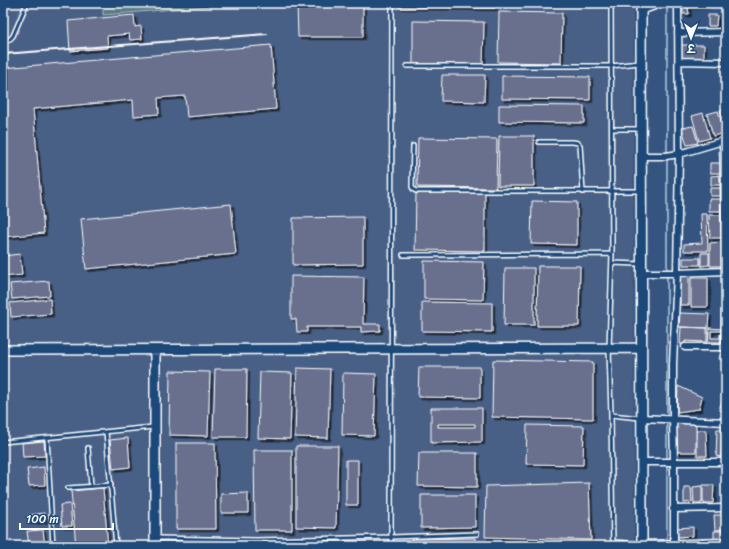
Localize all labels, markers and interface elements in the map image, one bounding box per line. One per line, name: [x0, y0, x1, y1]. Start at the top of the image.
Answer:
north arrow: [671, 18, 711, 58]
text: उ: [686, 38, 696, 57]
scale bar: [20, 505, 113, 531]
text: 100 m: [26, 508, 59, 530]

